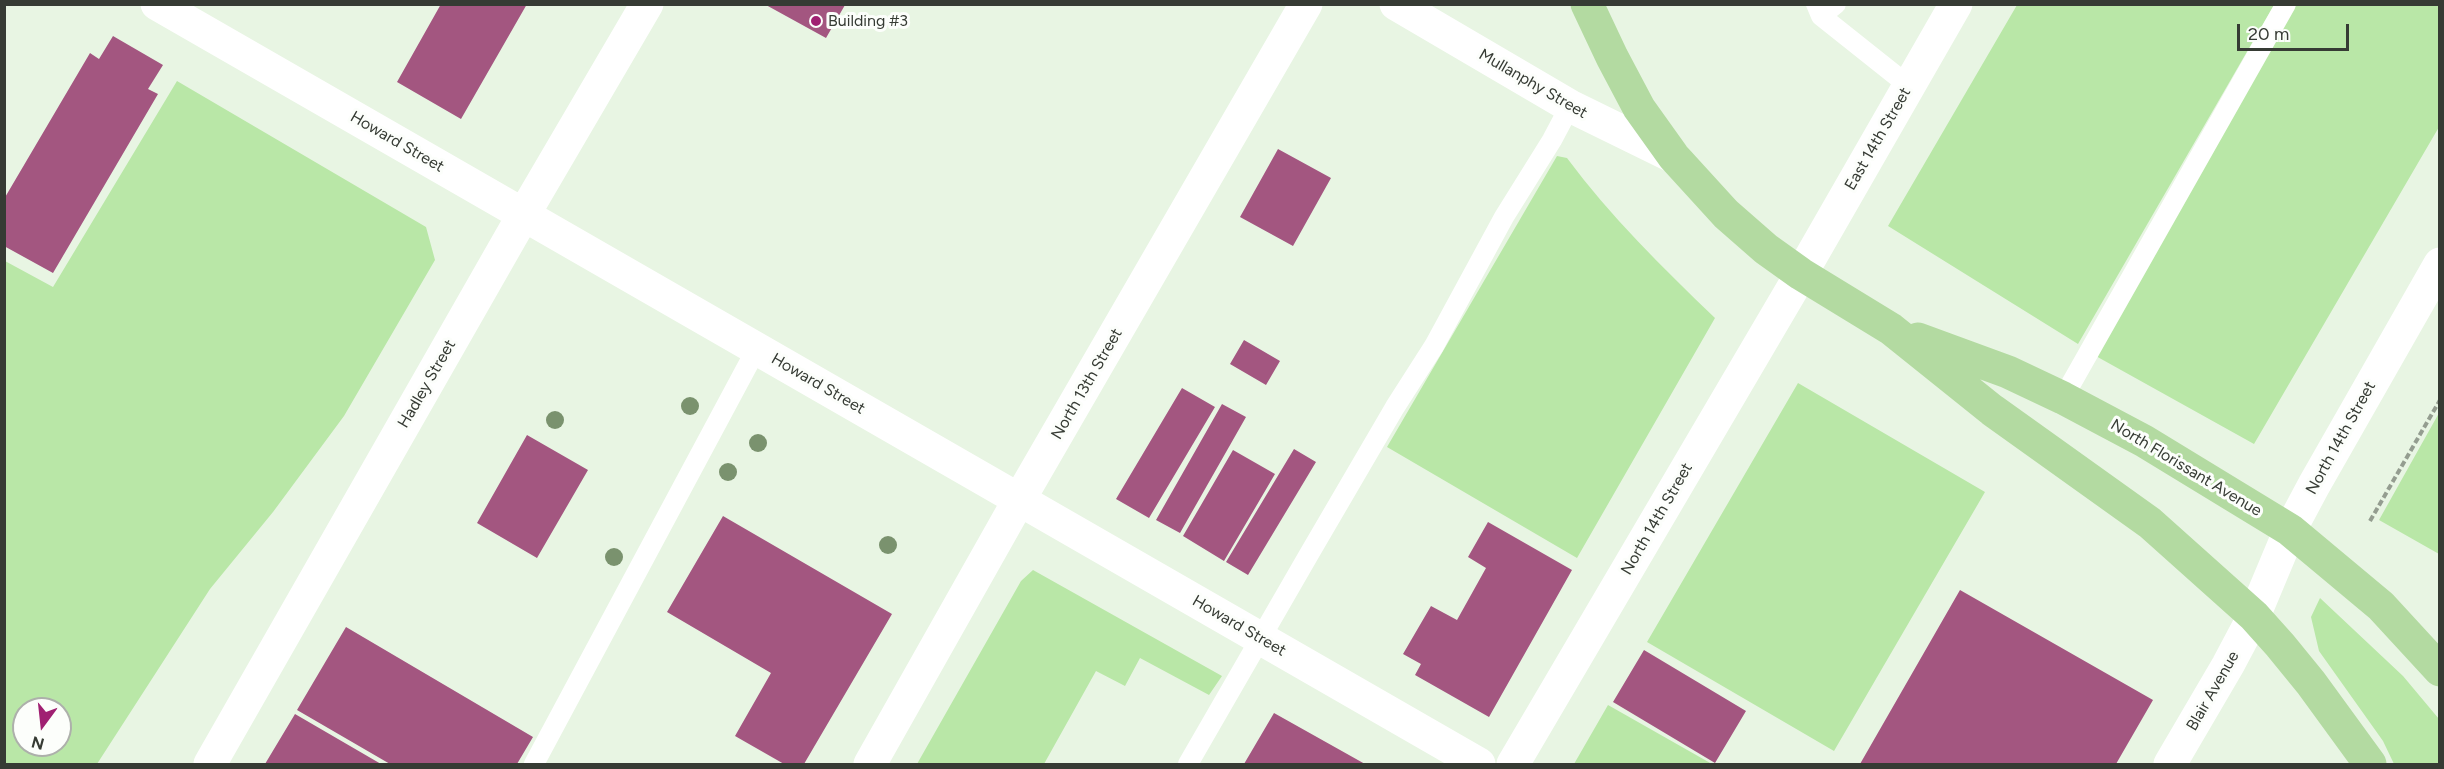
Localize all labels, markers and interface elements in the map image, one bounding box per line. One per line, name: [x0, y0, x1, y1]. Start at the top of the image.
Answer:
place label: Building #3: [828, 11, 908, 31]
scale bar: [2240, 12, 2352, 50]
marker: Building #3: [809, 14, 823, 28]
text: 20 m: [2248, 23, 2289, 45]
street label: Mullanphy Street: [1475, 45, 1591, 123]
street label: East 14th Street: [1841, 84, 1915, 194]
street label: Howard Street: [347, 107, 447, 177]
street label: North 13th Street: [1047, 325, 1127, 443]
street label: Hadley Street: [394, 336, 460, 432]
street label: Howard Street: [768, 349, 868, 419]
street label: North 14th Street: [2302, 378, 2380, 498]
street label: North Florissant Avenue: [2107, 415, 2265, 521]
street label: North 14th Street: [1617, 460, 1697, 578]
street label: Howard Street: [1189, 591, 1289, 661]
street label: Blair Avenue: [2183, 648, 2243, 734]
north arrow: [12, 697, 72, 757]
text: N: [29, 732, 46, 754]

